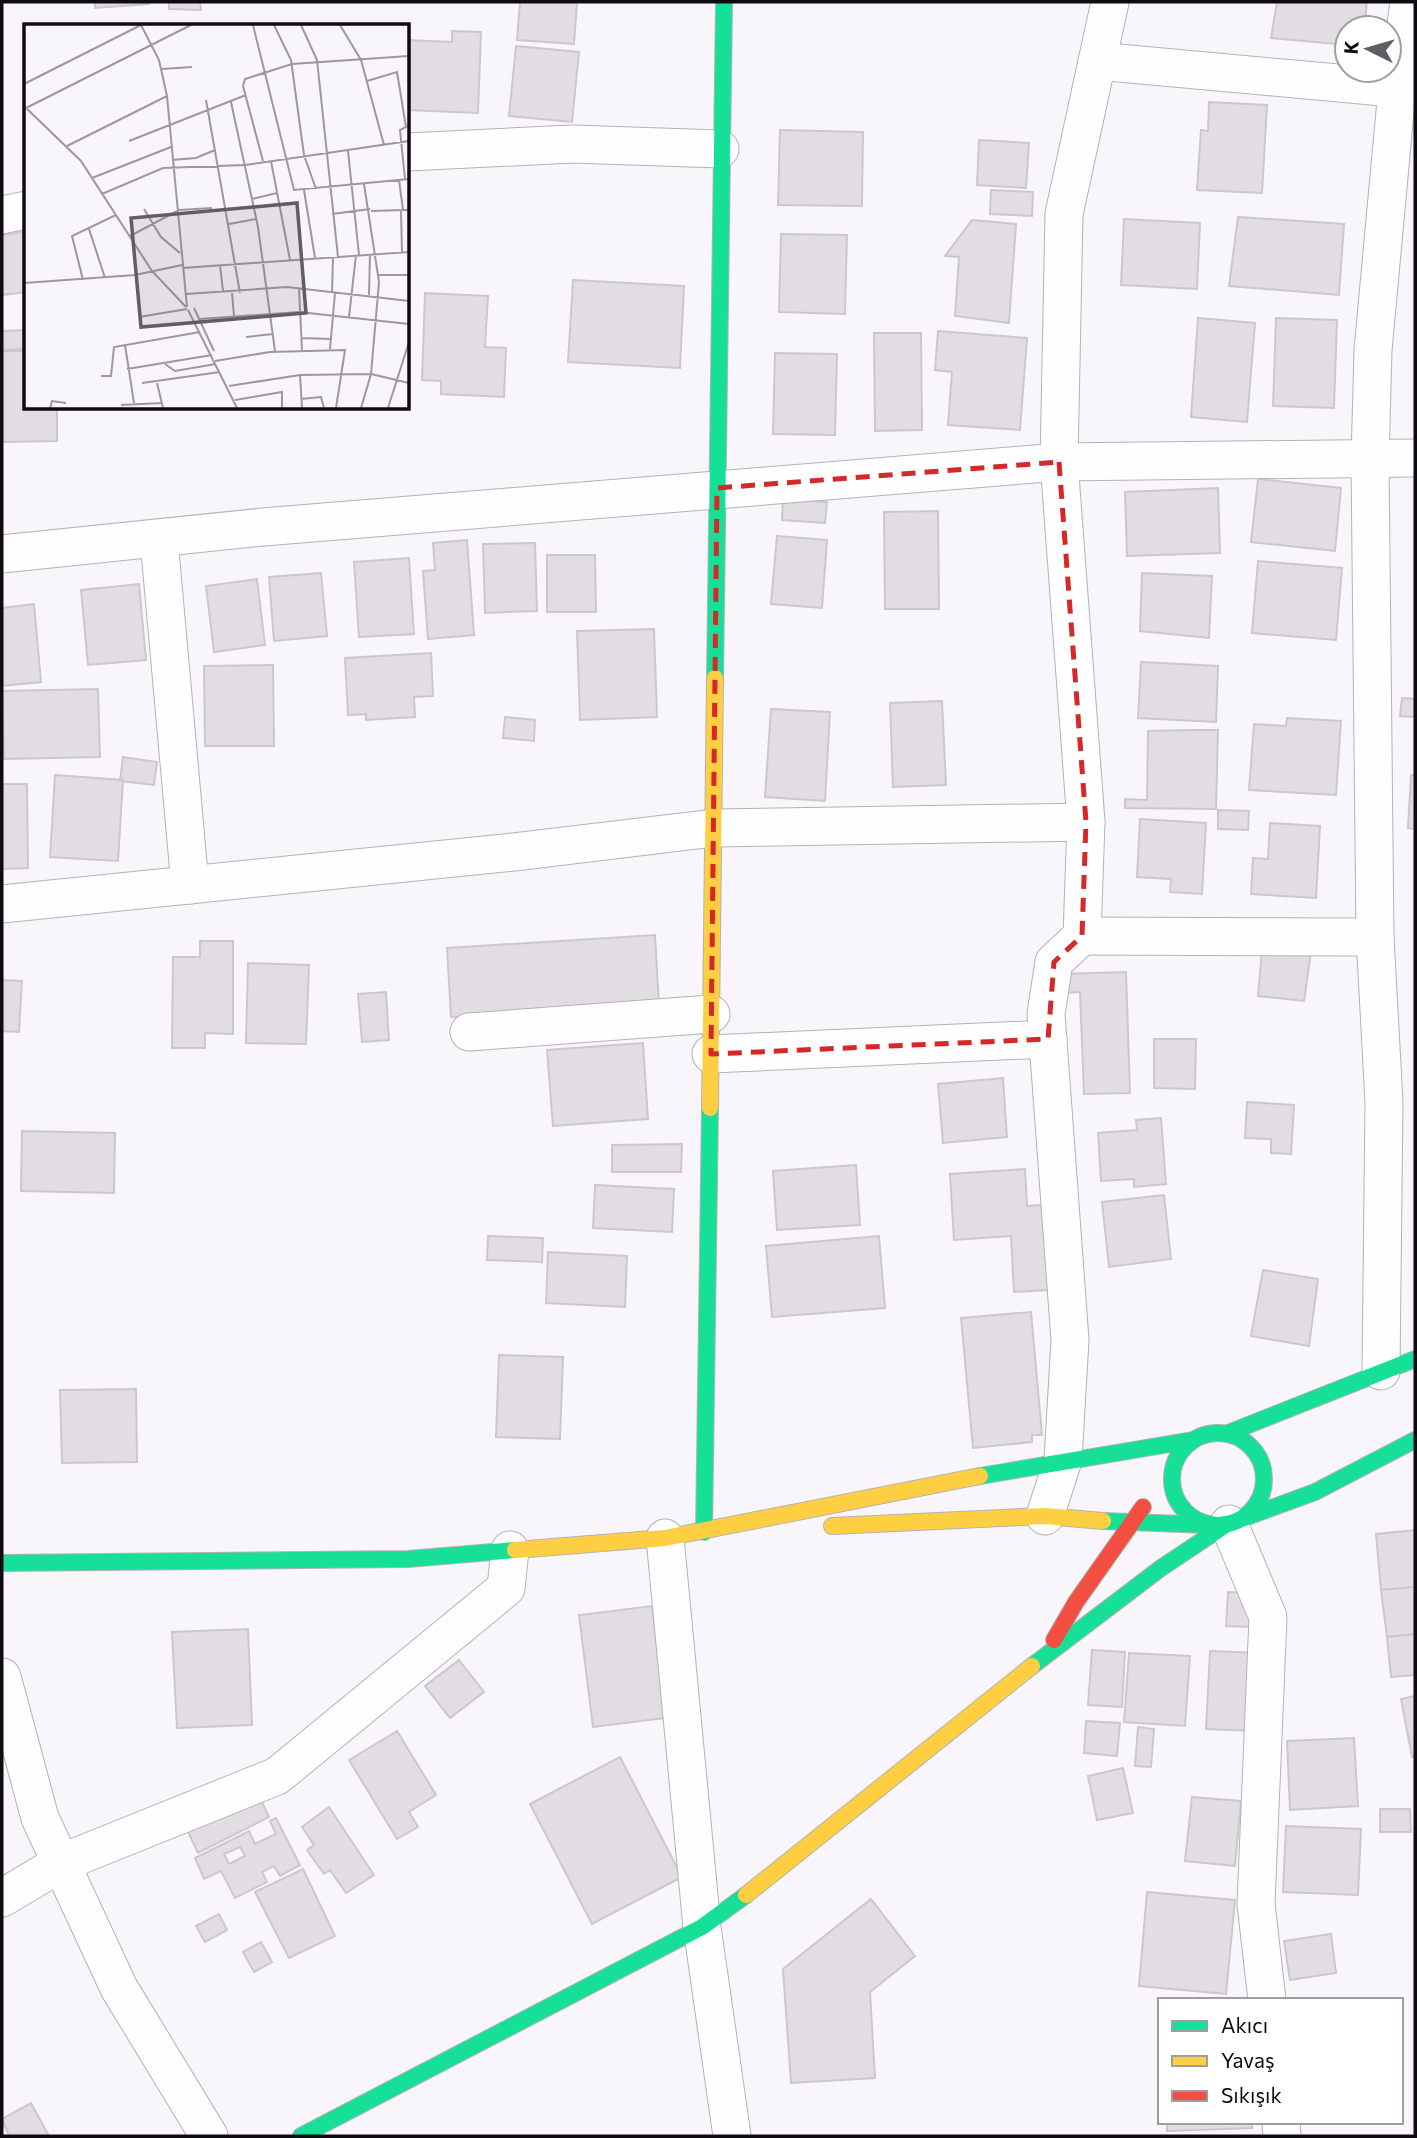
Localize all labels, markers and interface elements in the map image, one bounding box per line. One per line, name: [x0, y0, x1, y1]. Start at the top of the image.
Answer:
north arrow: [1333, 14, 1403, 84]
inset map: [24, 24, 410, 410]
text: K: [1339, 40, 1363, 55]
legend: [1158, 1998, 1403, 2124]
text: Akıcı: [1221, 2012, 1268, 2037]
text: Yavaş: [1221, 2047, 1274, 2072]
text: Sıkışık: [1221, 2082, 1282, 2107]

